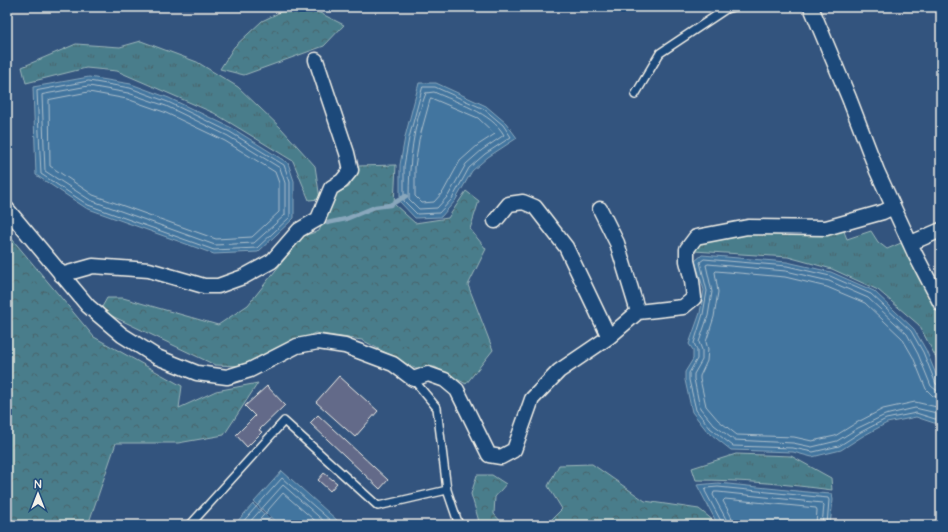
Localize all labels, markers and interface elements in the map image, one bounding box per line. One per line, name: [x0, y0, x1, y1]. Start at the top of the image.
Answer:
north arrow: [18, 474, 58, 514]
text: N: [35, 477, 42, 492]

